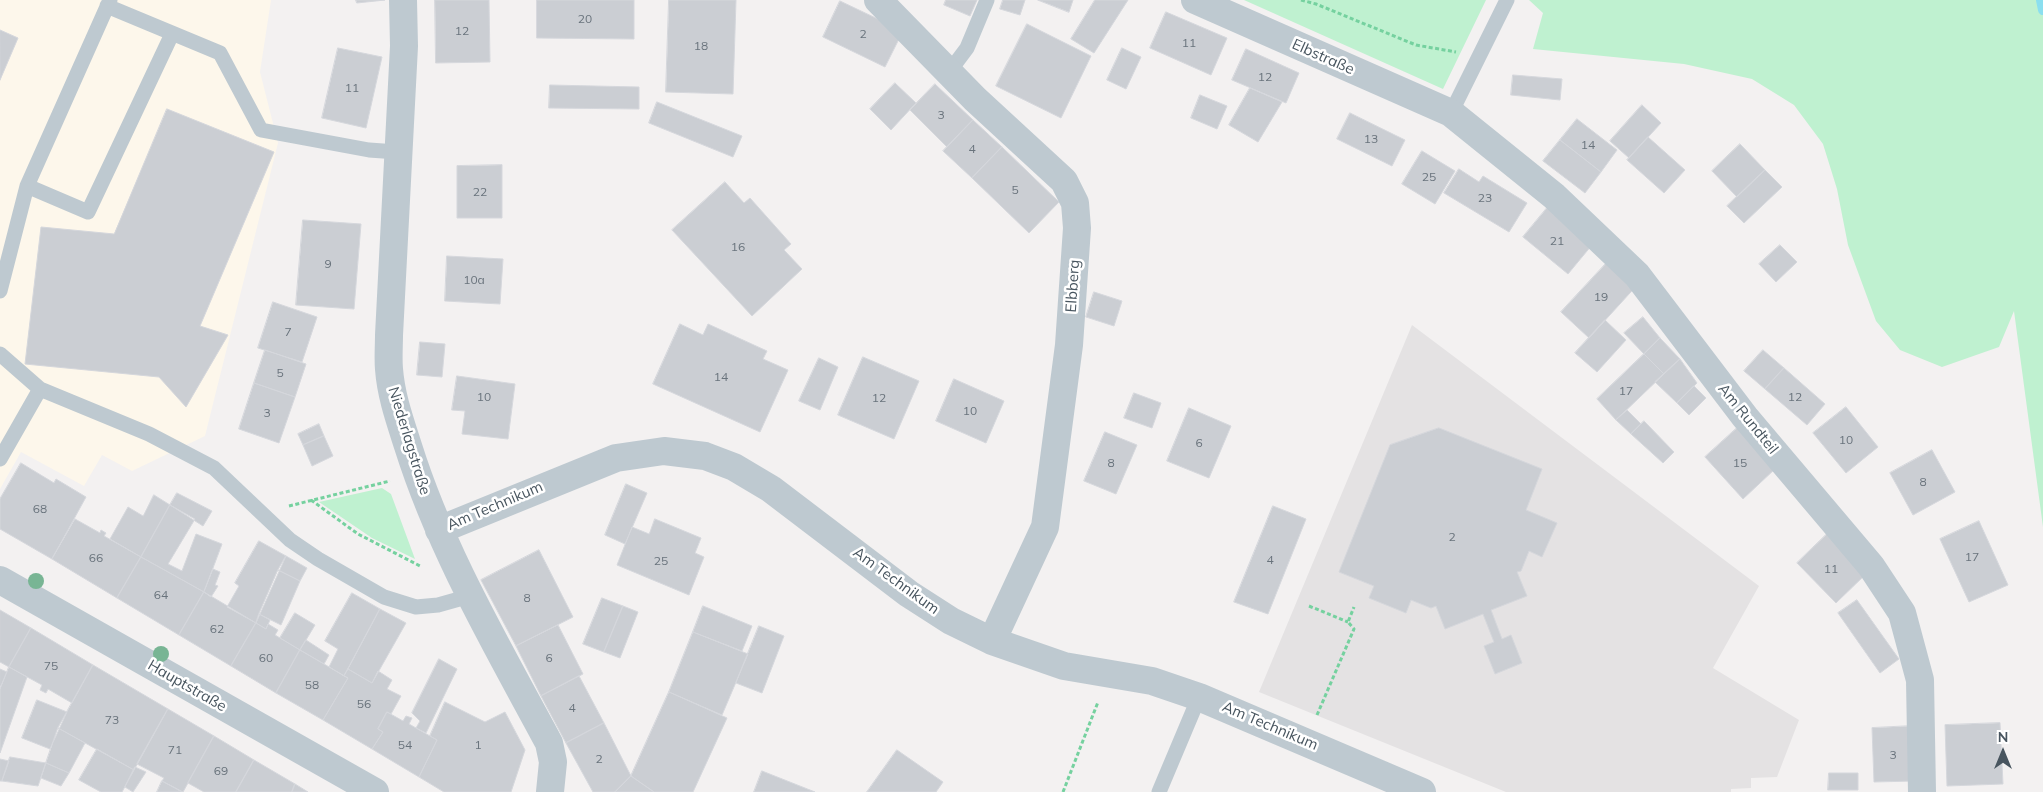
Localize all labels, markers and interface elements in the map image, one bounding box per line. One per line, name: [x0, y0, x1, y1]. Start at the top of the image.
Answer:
house number: 20: [578, 12, 592, 26]
house number: 12: [455, 24, 469, 38]
house number: 2: [859, 27, 867, 41]
street label: Elbstraße: [1289, 35, 1357, 79]
house number: 11: [1182, 36, 1196, 50]
house number: 18: [694, 39, 708, 53]
house number: 12: [1258, 70, 1272, 84]
house number: 11: [345, 81, 359, 95]
house number: 3: [937, 108, 945, 122]
house number: 13: [1364, 132, 1378, 146]
house number: 14: [1581, 138, 1595, 152]
house number: 4: [968, 142, 976, 156]
house number: 25: [1422, 170, 1436, 184]
house number: 5: [1011, 183, 1019, 197]
house number: 22: [473, 185, 487, 199]
house number: 23: [1478, 191, 1492, 205]
house number: 21: [1550, 234, 1564, 248]
house number: 16: [731, 240, 745, 254]
house number: 9: [324, 257, 332, 271]
street label: Elbberg: [1062, 259, 1084, 313]
house number: 10a: [463, 273, 485, 287]
house number: 19: [1594, 290, 1608, 304]
house number: 7: [284, 325, 292, 339]
house number: 5: [276, 366, 284, 380]
house number: 14: [714, 370, 728, 384]
street label: Am Rundteil: [1714, 380, 1782, 458]
house number: 17: [1619, 384, 1633, 398]
street label: Niederlagstraße: [384, 385, 434, 497]
house number: 10: [477, 390, 491, 404]
house number: 12: [1788, 390, 1802, 404]
house number: 12: [872, 391, 886, 405]
house number: 10: [963, 404, 977, 418]
house number: 3: [263, 406, 271, 420]
house number: 10: [1839, 433, 1853, 447]
house number: 6: [1195, 436, 1203, 450]
house number: 8: [1107, 456, 1115, 470]
house number: 15: [1733, 456, 1747, 470]
house number: 8: [1919, 475, 1927, 489]
street label: Am Technikum: [444, 478, 546, 534]
house number: 68: [33, 502, 47, 516]
house number: 2: [1448, 530, 1456, 544]
street label: Am Technikum: [849, 544, 943, 618]
house number: 17: [1965, 550, 1979, 564]
house number: 66: [89, 551, 103, 565]
house number: 4: [1266, 553, 1274, 567]
house number: 25: [654, 554, 668, 568]
house number: 11: [1824, 562, 1838, 576]
house number: 64: [154, 588, 168, 602]
house number: 8: [523, 591, 531, 605]
house number: 62: [210, 622, 224, 636]
house number: 60: [259, 651, 273, 665]
house number: 6: [545, 651, 553, 665]
street label: Hauptstraße: [144, 656, 230, 716]
house number: 75: [44, 659, 58, 673]
house number: 58: [305, 678, 319, 692]
house number: 56: [357, 697, 371, 711]
street label: Am Technikum: [1219, 698, 1321, 754]
house number: 4: [568, 701, 576, 715]
house number: 73: [105, 713, 119, 727]
north arrow: [1978, 727, 2028, 777]
text: N: [1998, 728, 2008, 746]
house number: 54: [398, 738, 412, 752]
house number: 1: [474, 738, 482, 752]
house number: 71: [168, 743, 182, 757]
house number: 3: [1889, 748, 1897, 762]
house number: 2: [595, 752, 603, 766]
house number: 69: [214, 764, 228, 778]

